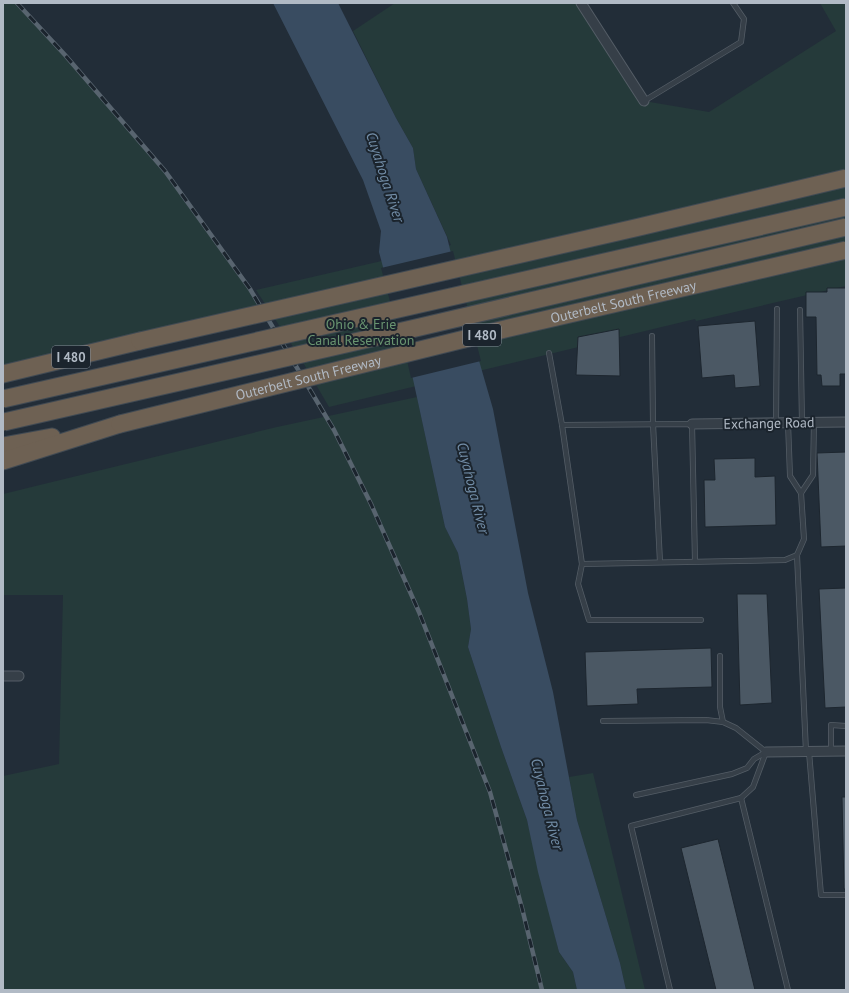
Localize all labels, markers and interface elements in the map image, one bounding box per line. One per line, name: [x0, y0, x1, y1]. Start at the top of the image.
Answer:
water label: Cuyahoga River: [362, 129, 409, 225]
street label: Outerbelt South Freeway: [549, 276, 699, 327]
park label: Ohio & Erie Canal Reservation: [307, 315, 415, 349]
road number: I 480: [463, 324, 501, 346]
road number: I 480: [52, 346, 90, 368]
street label: Outerbelt South Freeway: [234, 351, 383, 404]
street label: Exchange Road: [723, 413, 815, 433]
water label: Cuyahoga River: [453, 440, 494, 537]
water label: Cuyahoga River: [527, 756, 568, 853]

